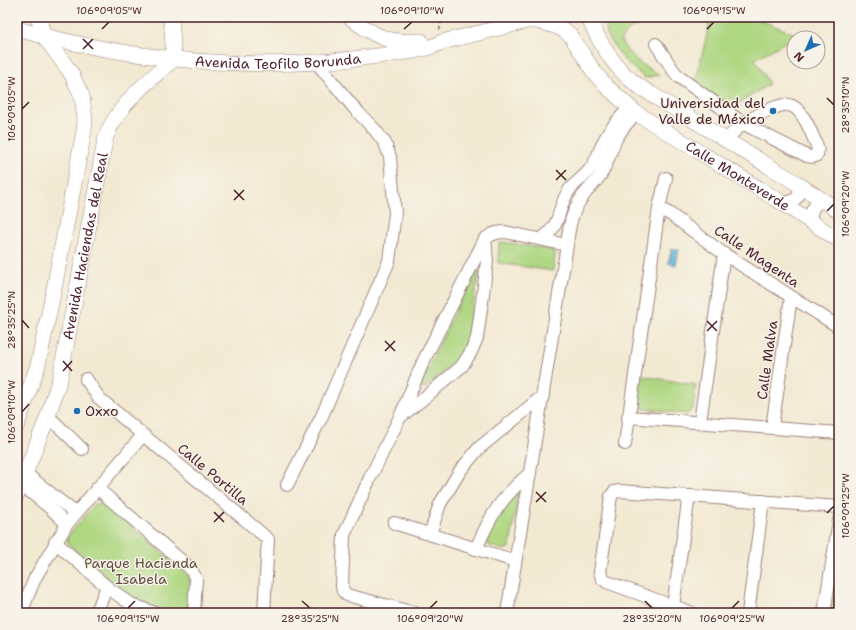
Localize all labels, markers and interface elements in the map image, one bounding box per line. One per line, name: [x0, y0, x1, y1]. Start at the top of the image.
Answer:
text: 106°09'05"W: [76, 4, 142, 17]
text: 106°09'10"W: [380, 4, 444, 17]
text: 106°09'15"W: [682, 4, 746, 17]
north arrow: [786, 30, 826, 70]
text: N: [791, 48, 808, 65]
street label: Avenida Teofilo Borunda: [194, 49, 362, 73]
text: 106°09'05"W: [5, 76, 18, 142]
text: 28°35'10"N: [839, 77, 852, 133]
place label: Universidad del Valle de México: [658, 94, 766, 128]
marker: Universidad del Valle de México: [768, 106, 778, 116]
street label: Calle Monteverde: [682, 137, 794, 215]
street label: Avenida Haciendas del Real: [58, 150, 112, 341]
text: 106°09'20"W: [839, 170, 852, 237]
street label: Calle Magenta: [711, 221, 803, 291]
text: 28°35'25"N: [5, 291, 18, 349]
street label: Calle Malva: [753, 319, 782, 401]
text: 106°09'10"W: [5, 380, 18, 444]
place label: Oxxo: [85, 402, 118, 420]
marker: Oxxo: [72, 406, 82, 416]
street label: Calle Portilla: [174, 439, 252, 509]
text: 106°09'25"W: [839, 473, 852, 539]
park label: Parque Hacienda Isabela: [84, 554, 198, 588]
text: 106°09'15"W: [96, 612, 160, 625]
text: 28°35'25"N: [281, 612, 339, 625]
text: 106°09'20"W: [397, 612, 464, 625]
text: 28°35'20"N: [622, 612, 682, 625]
text: 106°09'25"W: [699, 612, 765, 625]

